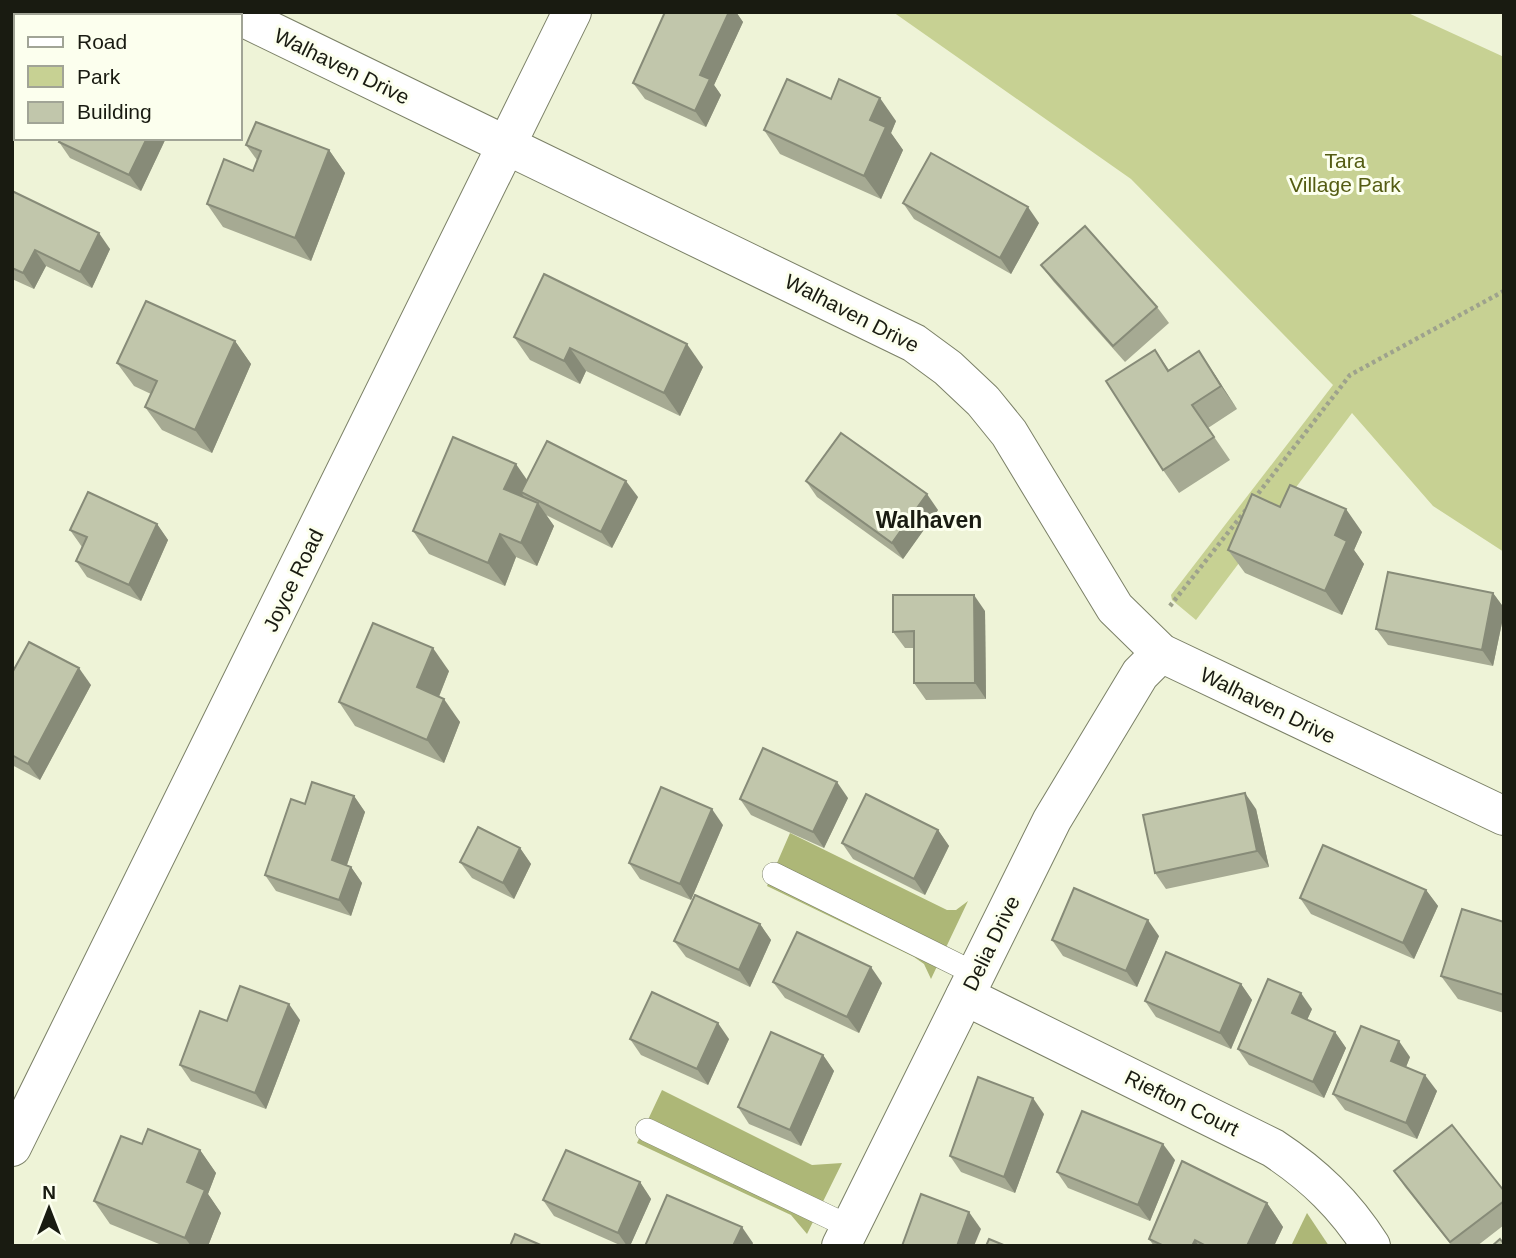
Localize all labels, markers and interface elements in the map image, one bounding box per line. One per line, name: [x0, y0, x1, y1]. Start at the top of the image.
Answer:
legend: [14, 14, 242, 140]
street label: Walhaven Drive: [271, 23, 413, 109]
text: Road: [77, 30, 127, 53]
text: Park: [77, 65, 121, 88]
text: Building: [77, 100, 152, 123]
park label: Tara Village Park: [1289, 149, 1401, 196]
street label: Walhaven Drive: [781, 269, 923, 357]
district label: Walhaven: [876, 507, 982, 533]
street label: Joyce Road: [258, 525, 328, 635]
street label: Walhaven Drive: [1197, 662, 1339, 748]
street label: Delia Drive: [958, 892, 1024, 994]
street label: Riefton Court: [1121, 1066, 1243, 1141]
north arrow: [14, 1174, 84, 1244]
text: N: [42, 1182, 56, 1203]

